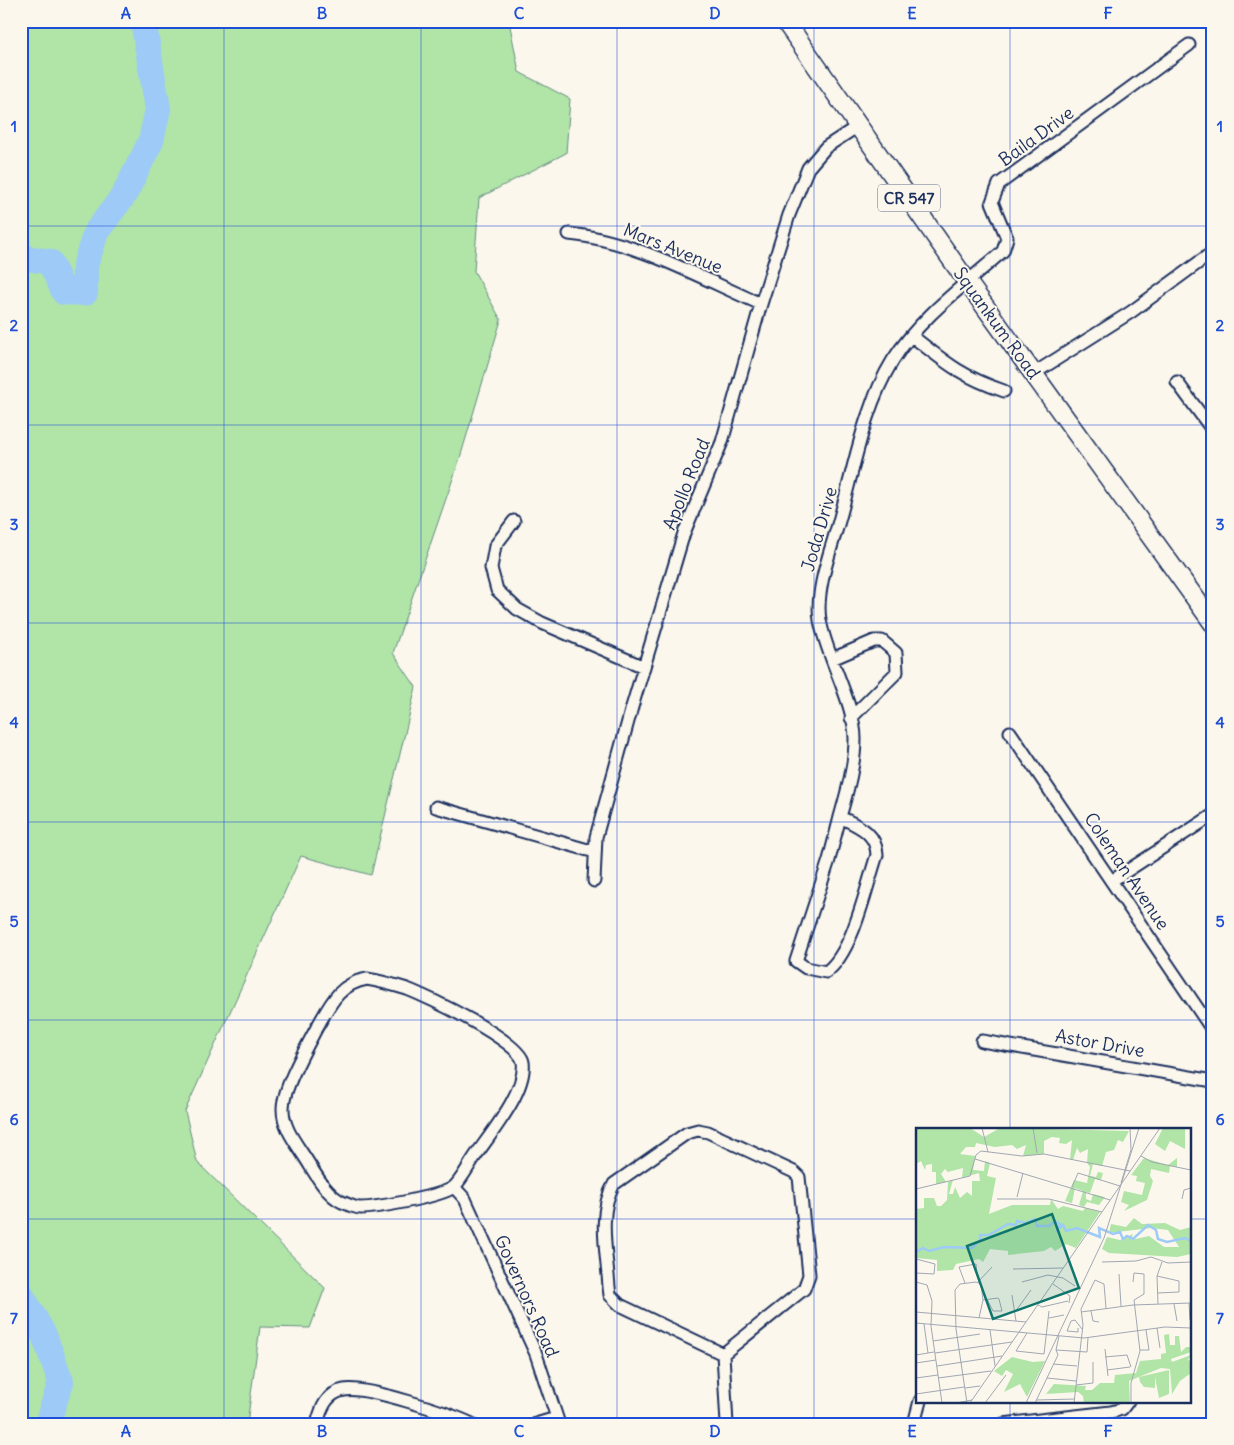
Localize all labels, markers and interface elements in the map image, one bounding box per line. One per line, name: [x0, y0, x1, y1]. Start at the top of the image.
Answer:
text: A: [121, 3, 131, 23]
text: B: [317, 3, 328, 23]
text: C: [514, 3, 525, 23]
text: D: [709, 3, 721, 23]
text: E: [907, 3, 917, 23]
text: F: [1103, 3, 1113, 23]
street label: Baila Drive: [994, 101, 1078, 171]
text: 1: [11, 116, 17, 136]
text: 1: [1217, 116, 1223, 136]
road number: CR 547: [878, 184, 940, 212]
street label: Mars Avenue: [620, 218, 726, 278]
street label: Squankum Road: [949, 262, 1046, 384]
text: 2: [10, 315, 19, 335]
text: 2: [1216, 315, 1225, 335]
street label: Apollo Road: [657, 435, 715, 533]
street label: Joda Drive: [796, 484, 842, 574]
text: 3: [9, 514, 19, 534]
text: 3: [1215, 514, 1225, 534]
text: 4: [9, 712, 19, 732]
text: 4: [1215, 712, 1225, 732]
street label: Coleman Avenue: [1079, 808, 1175, 934]
text: 5: [9, 911, 19, 931]
text: 5: [1215, 911, 1225, 931]
street label: Astor Drive: [1054, 1024, 1146, 1062]
text: 6: [9, 1109, 19, 1129]
text: 6: [1215, 1109, 1225, 1129]
inset map: [916, 1128, 1192, 1402]
street label: Governors Road: [490, 1231, 564, 1361]
text: 7: [10, 1308, 18, 1328]
text: 7: [1216, 1308, 1224, 1328]
text: A: [121, 1421, 131, 1441]
text: B: [317, 1421, 328, 1441]
text: C: [514, 1421, 525, 1441]
text: D: [709, 1421, 721, 1441]
text: E: [907, 1421, 917, 1441]
text: F: [1103, 1421, 1113, 1441]

